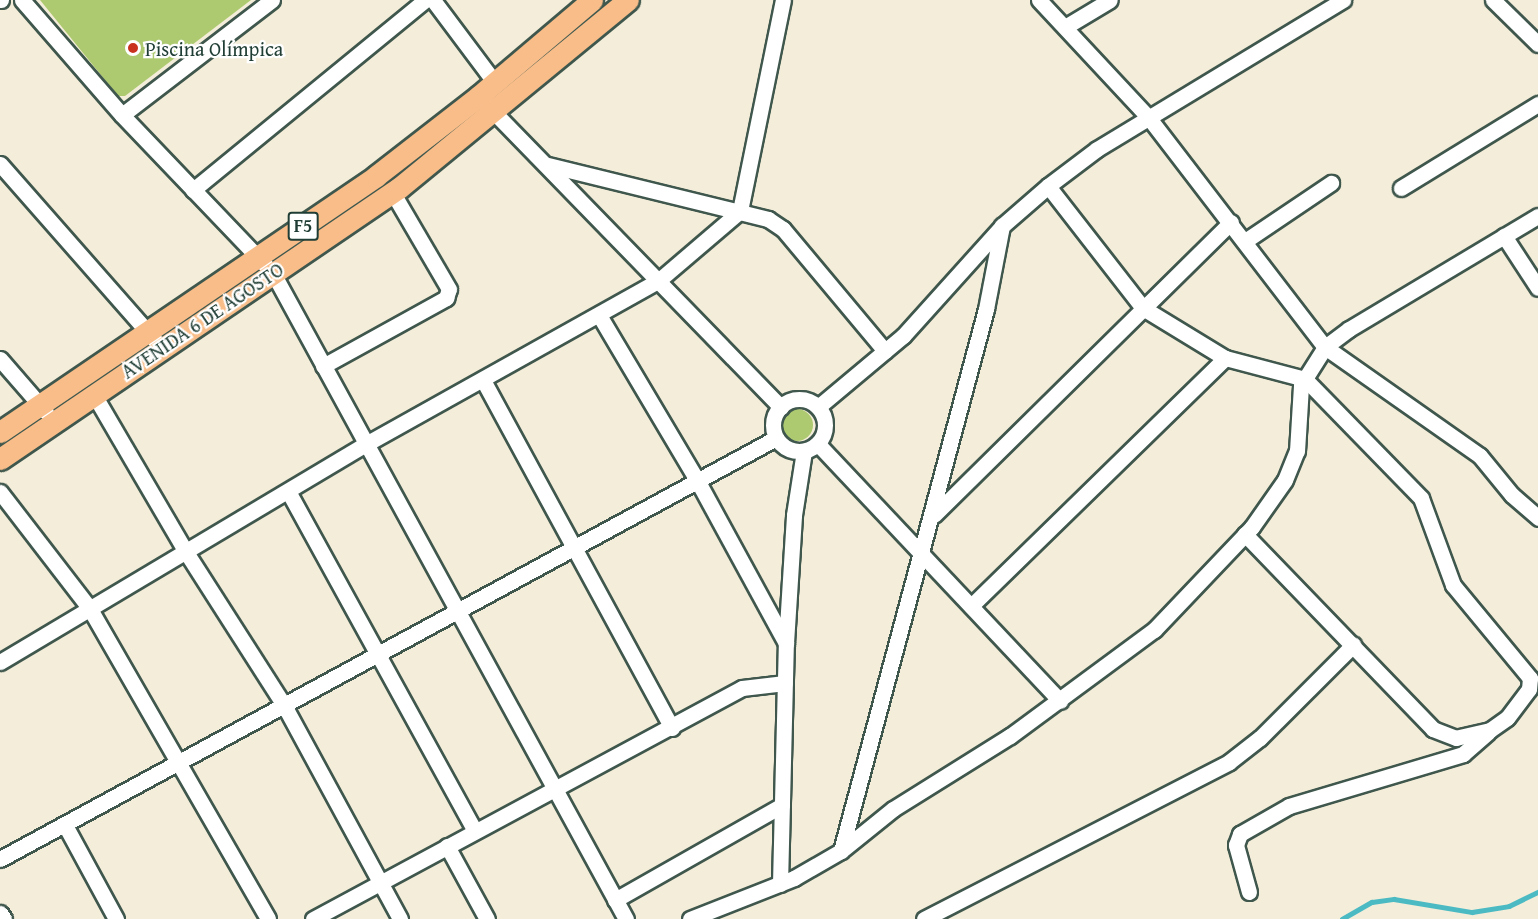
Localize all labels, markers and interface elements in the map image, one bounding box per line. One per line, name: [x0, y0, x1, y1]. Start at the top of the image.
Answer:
place label: Piscina Olímpica: [145, 36, 283, 60]
marker: Piscina Olímpica: [126, 41, 140, 55]
road number: F5: [286, 211, 320, 241]
street label: AVENIDA 6 DE AGOSTO: [116, 257, 288, 383]

